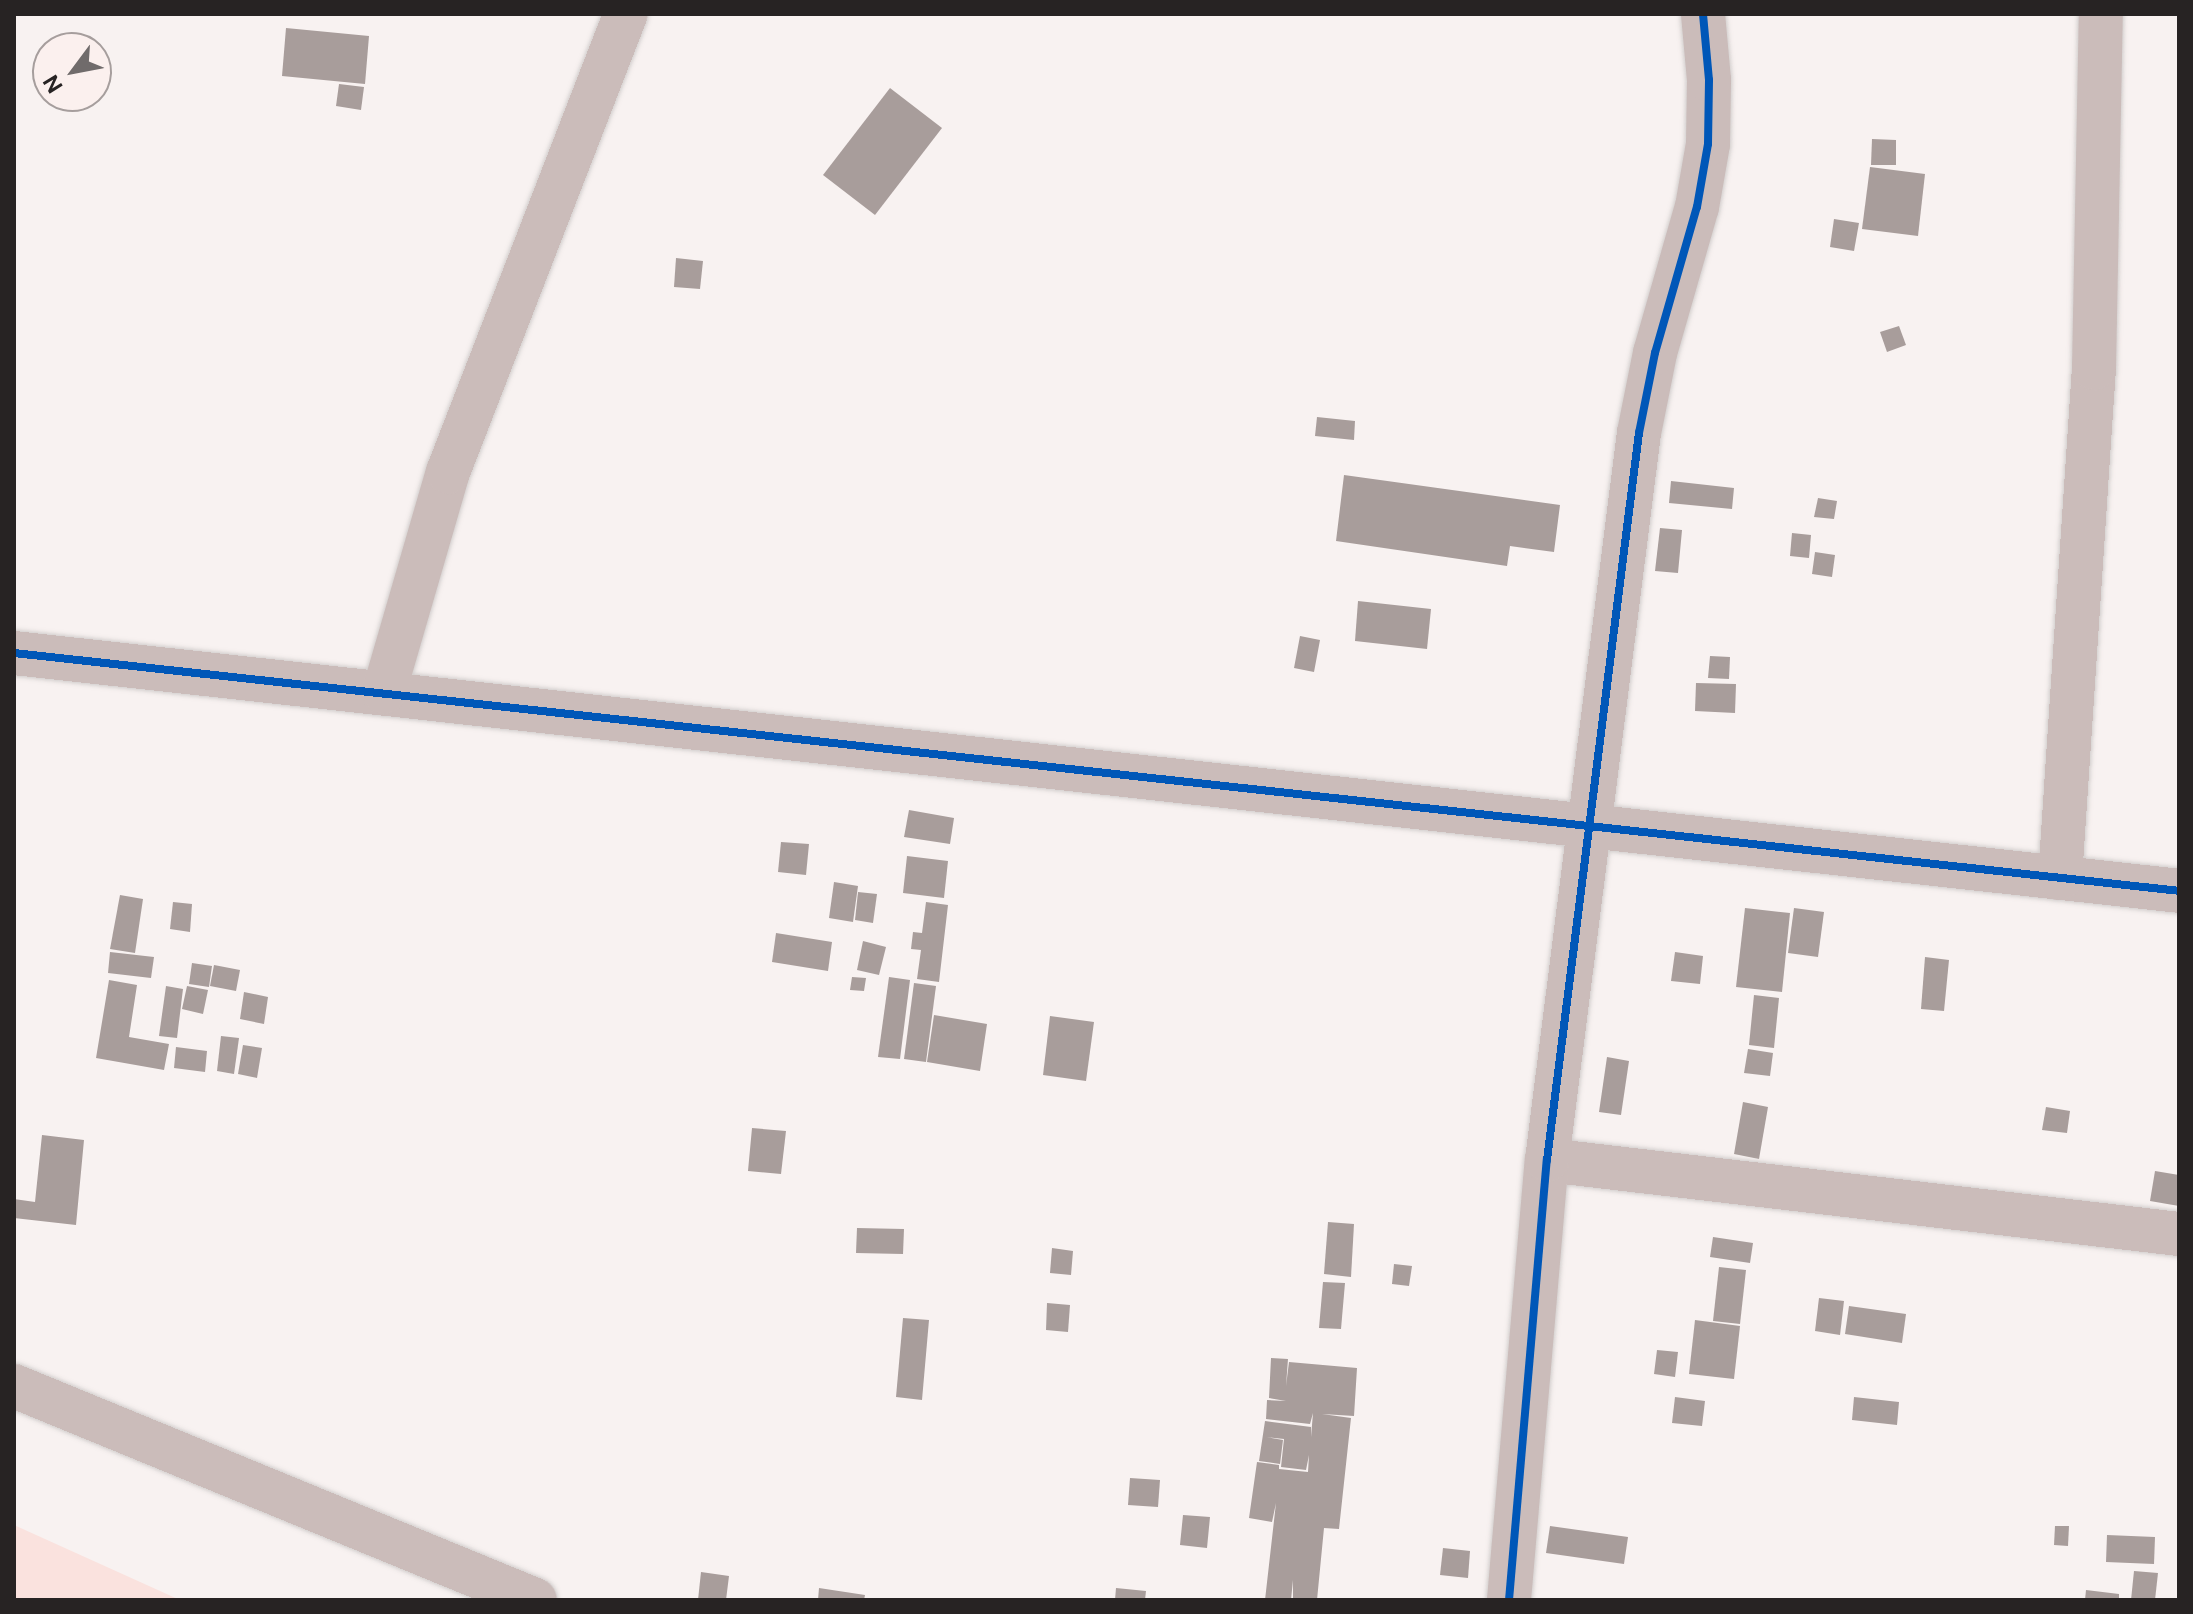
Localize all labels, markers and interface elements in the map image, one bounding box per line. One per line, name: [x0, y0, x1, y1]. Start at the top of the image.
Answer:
north arrow: [32, 32, 112, 112]
text: N: [36, 69, 69, 98]

